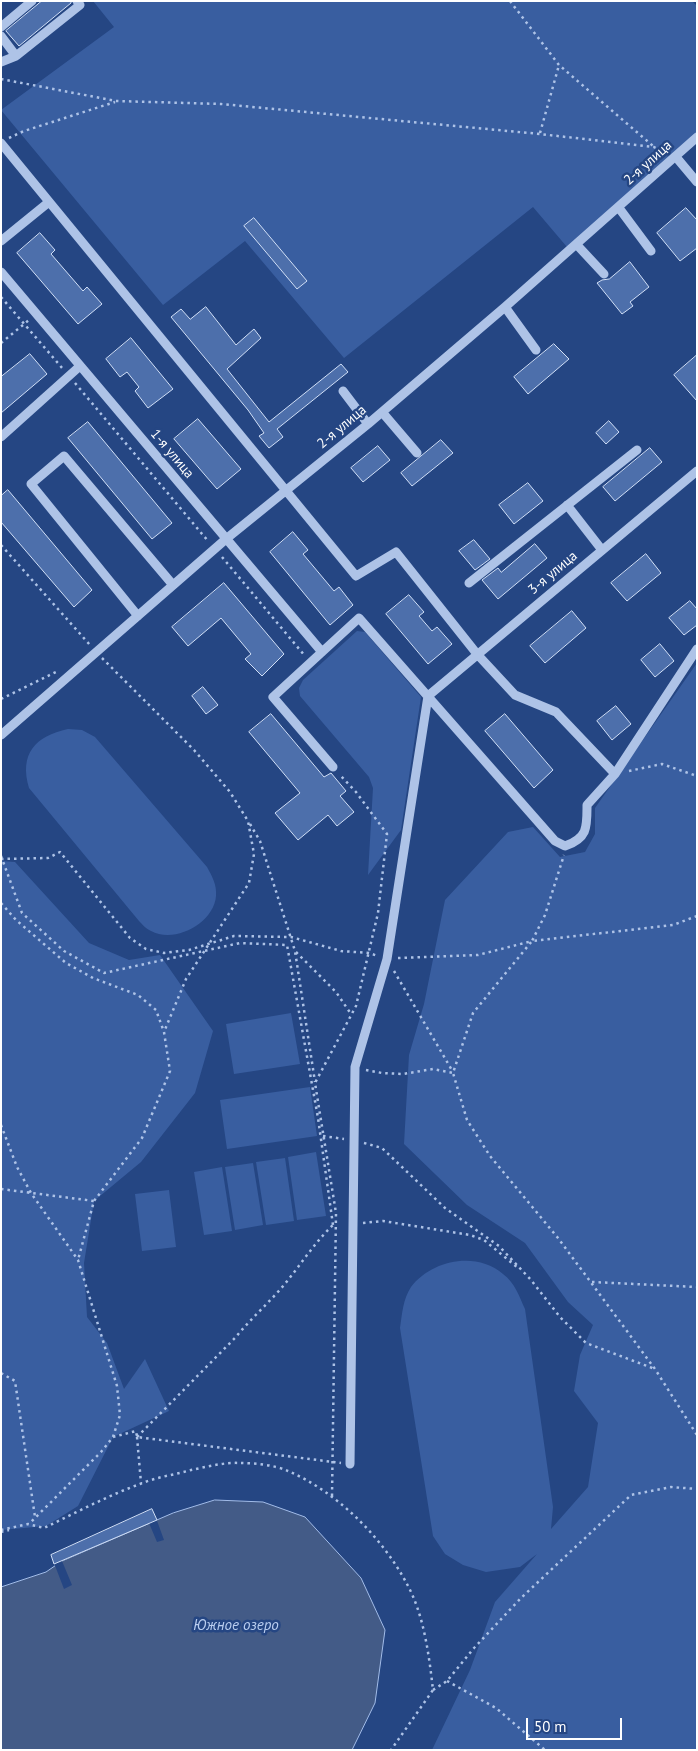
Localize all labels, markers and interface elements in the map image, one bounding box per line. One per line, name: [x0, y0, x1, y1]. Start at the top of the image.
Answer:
street label: 2-я улица: [621, 137, 675, 189]
street label: 2-я улица: [314, 402, 370, 452]
street label: 1-я улица: [147, 426, 197, 482]
street label: 3-я улица: [525, 548, 581, 598]
water label: Южное озеро: [193, 1617, 279, 1635]
scale bar: [528, 1708, 624, 1740]
text: 50 m: [534, 1717, 567, 1736]

